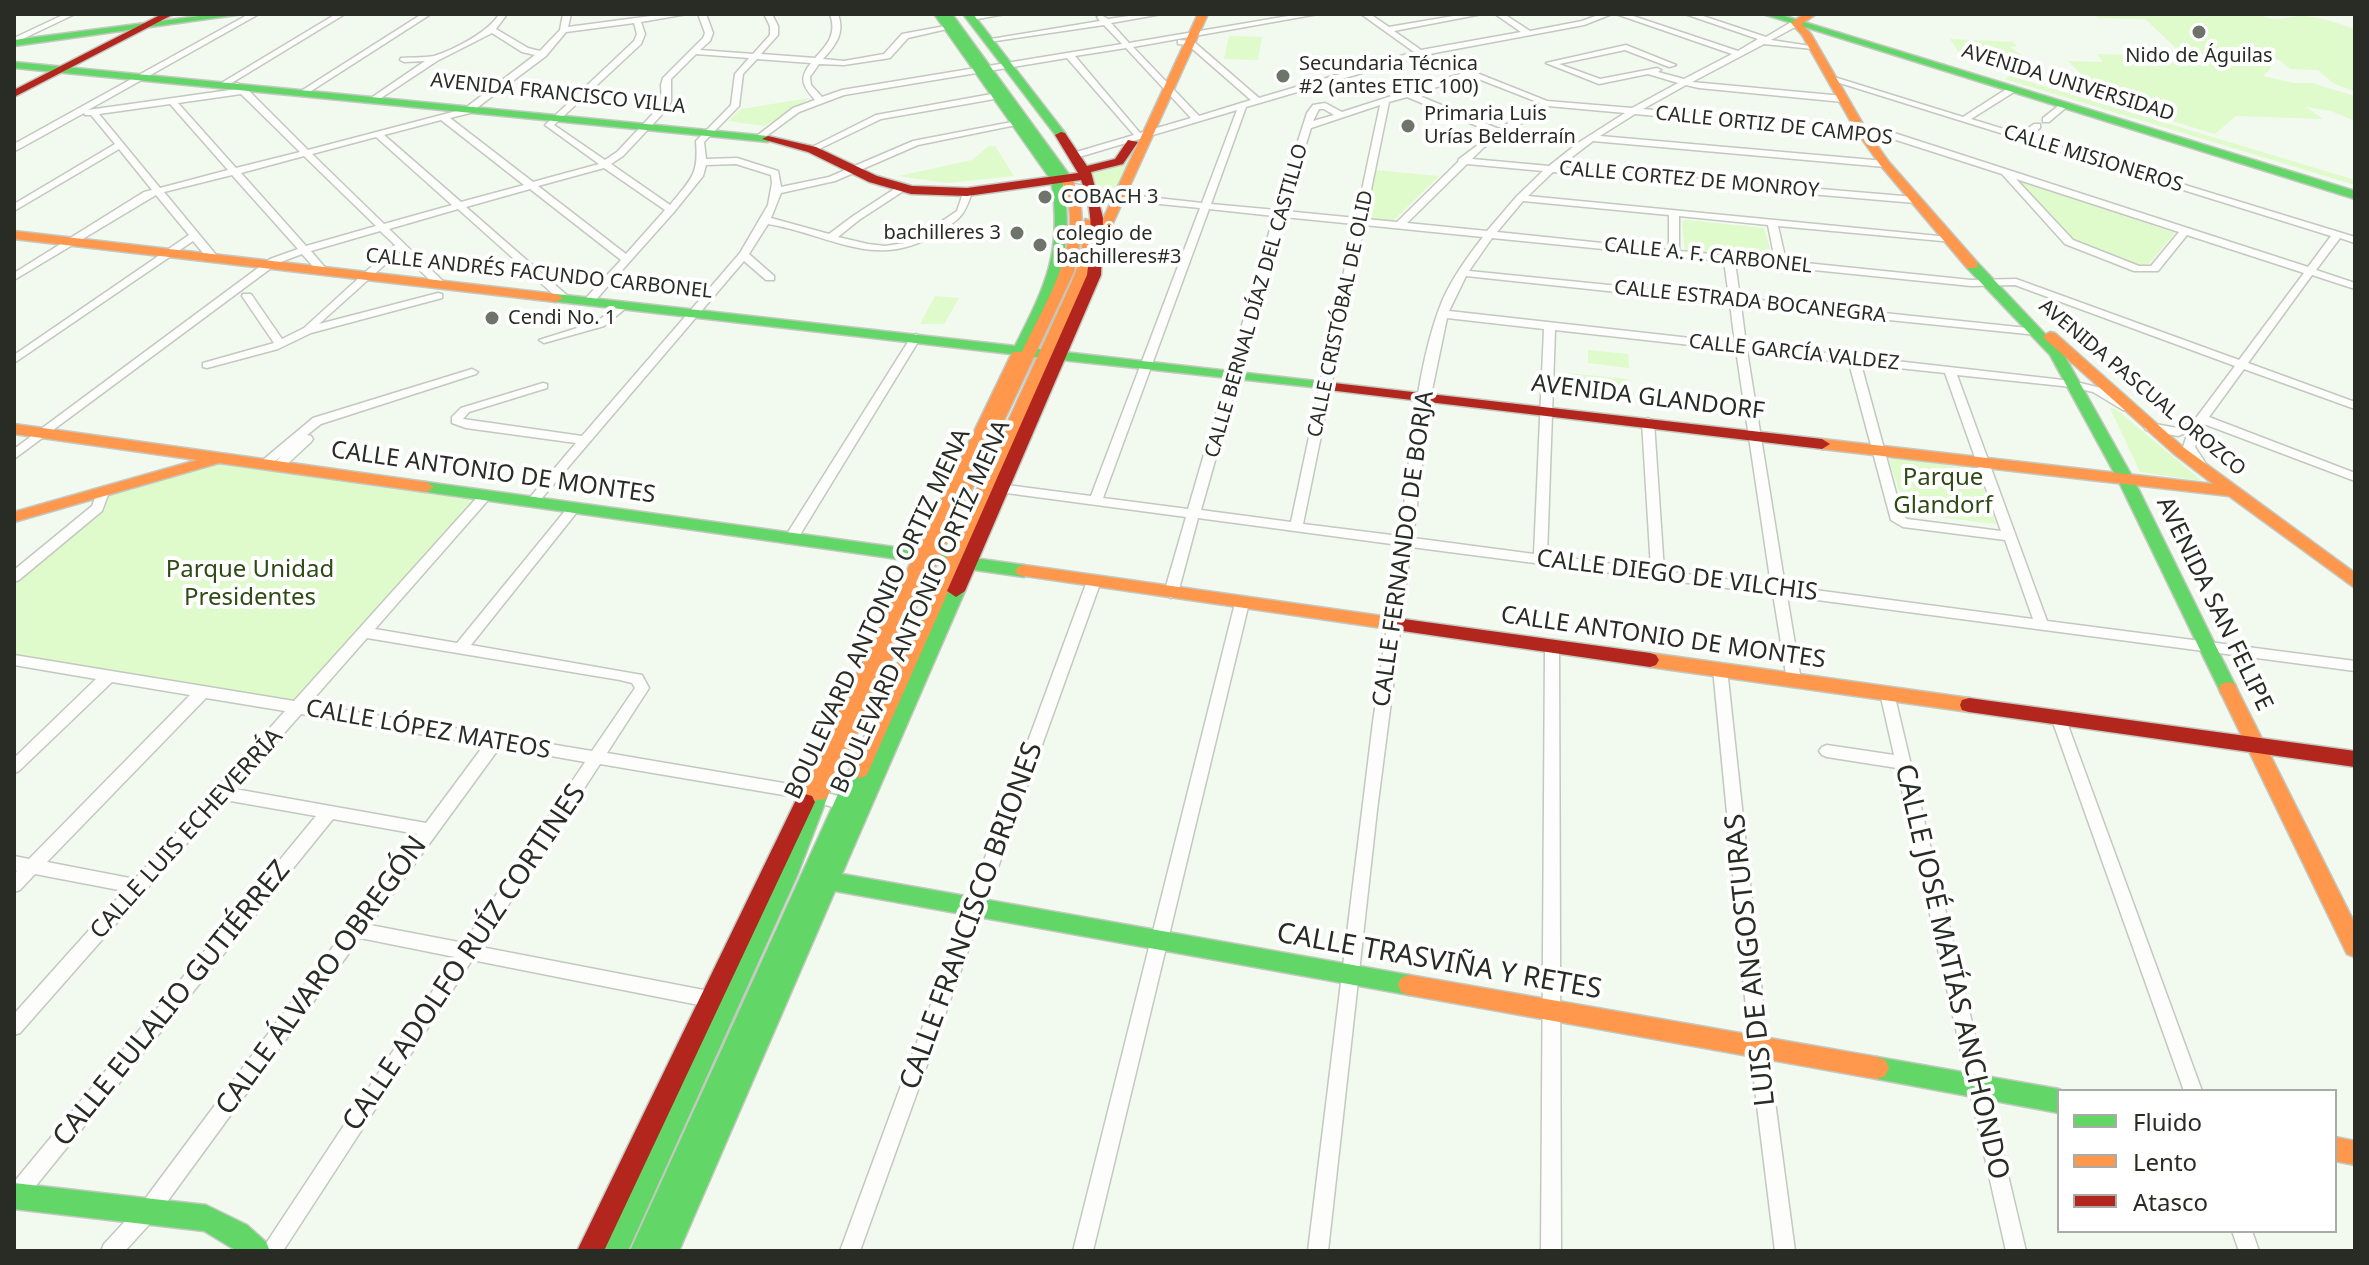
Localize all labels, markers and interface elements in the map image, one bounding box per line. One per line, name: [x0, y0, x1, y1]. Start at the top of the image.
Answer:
marker: Nido de Águilas: [2190, 23, 2208, 41]
street label: AVENIDA UNIVERSIDAD: [1959, 39, 2177, 127]
place label: Nido de Águilas: [2125, 44, 2273, 68]
place label: Secundaria Técnica #2 (antes ETIC 100): [1299, 52, 1479, 99]
marker: Secundaria Técnica #2 (antes ETIC 100): [1274, 67, 1292, 85]
street label: AVENIDA FRANCISCO VILLA: [429, 69, 687, 119]
place label: Primaria Luis Urías Belderraín: [1424, 102, 1576, 149]
street label: CALLE ORTIZ DE CAMPOS: [1654, 102, 1894, 150]
marker: Primaria Luis Urías Belderraín: [1399, 117, 1417, 135]
street label: CALLE MISIONEROS: [2000, 120, 2186, 198]
street label: CALLE BERNAL DÍAZ DEL CASTILLO: [1201, 141, 1313, 461]
street label: CALLE CORTEZ DE MONROY: [1558, 157, 1820, 203]
place label: COBACH 3: [1061, 185, 1158, 209]
marker: COBACH 3: [1036, 188, 1054, 206]
street label: CALLE CRISTÓBAL DE OLID: [1303, 188, 1379, 440]
place label: bachilleres 3: [883, 221, 1001, 245]
place label: colegio de bachilleres#3: [1056, 222, 1181, 269]
marker: bachilleres 3: [1008, 224, 1026, 242]
street label: CALLE A. F. CARBONEL: [1603, 233, 1813, 279]
marker: colegio de bachilleres#3: [1031, 236, 1049, 254]
street label: CALLE ANDRÉS FACUNDO CARBONEL: [364, 244, 714, 304]
street label: CALLE ESTRADA BOCANEGRA: [1613, 276, 1887, 328]
street label: AVENIDA PASCUAL OROZCO: [2034, 295, 2250, 481]
place label: Cendi No. 1: [508, 306, 616, 330]
marker: Cendi No. 1: [483, 309, 501, 327]
street label: CALLE GARCÍA VALDEZ: [1688, 330, 1900, 376]
street label: AVENIDA GLANDORF: [1530, 369, 1766, 427]
street label: CALLE FERNANDO DE BORJA: [1368, 389, 1440, 709]
street label: BOULEVARD ANTONIO ORTÍZ MENA: [825, 416, 1017, 798]
street label: BOULEVARD ANTONIO ORTIZ MENA: [779, 424, 977, 804]
street label: CALLE ANTONIO DE MONTES: [329, 436, 657, 510]
park label: Parque Glandorf: [1893, 464, 1993, 520]
street label: AVENIDA SAN FELIPE: [2150, 492, 2278, 716]
street label: CALLE DIEGO DE VILCHIS: [1535, 544, 1819, 608]
park label: Parque Unidad Presidentes: [166, 556, 334, 612]
street label: CALLE ANTONIO DE MONTES: [1499, 601, 1827, 675]
street label: CALLE LÓPEZ MATEOS: [303, 694, 553, 766]
street label: CALLE LUIS ECHEVERRÍA: [85, 723, 289, 945]
street label: CALLE FRANCISCO BRIONES: [893, 738, 1051, 1094]
street label: CALLE JOSÉ MATÍAS ANCHONDO: [1887, 761, 2015, 1183]
street label: CALLE ADOLFO RUÍZ CORTINES: [336, 778, 594, 1138]
street label: LUIS DE ANGOSTURAS: [1719, 812, 1783, 1108]
street label: CALLE ÁLVARO OBREGÓN: [210, 830, 434, 1122]
street label: CALLE EULALIO GUTIÉRREZ: [46, 854, 298, 1154]
street label: CALLE TRASVIÑA Y RETES: [1274, 917, 1604, 1007]
legend: [2057, 1089, 2337, 1233]
text: Fluido: [2133, 1105, 2202, 1138]
text: Lento: [2133, 1145, 2197, 1178]
text: Atasco: [2133, 1185, 2208, 1218]

